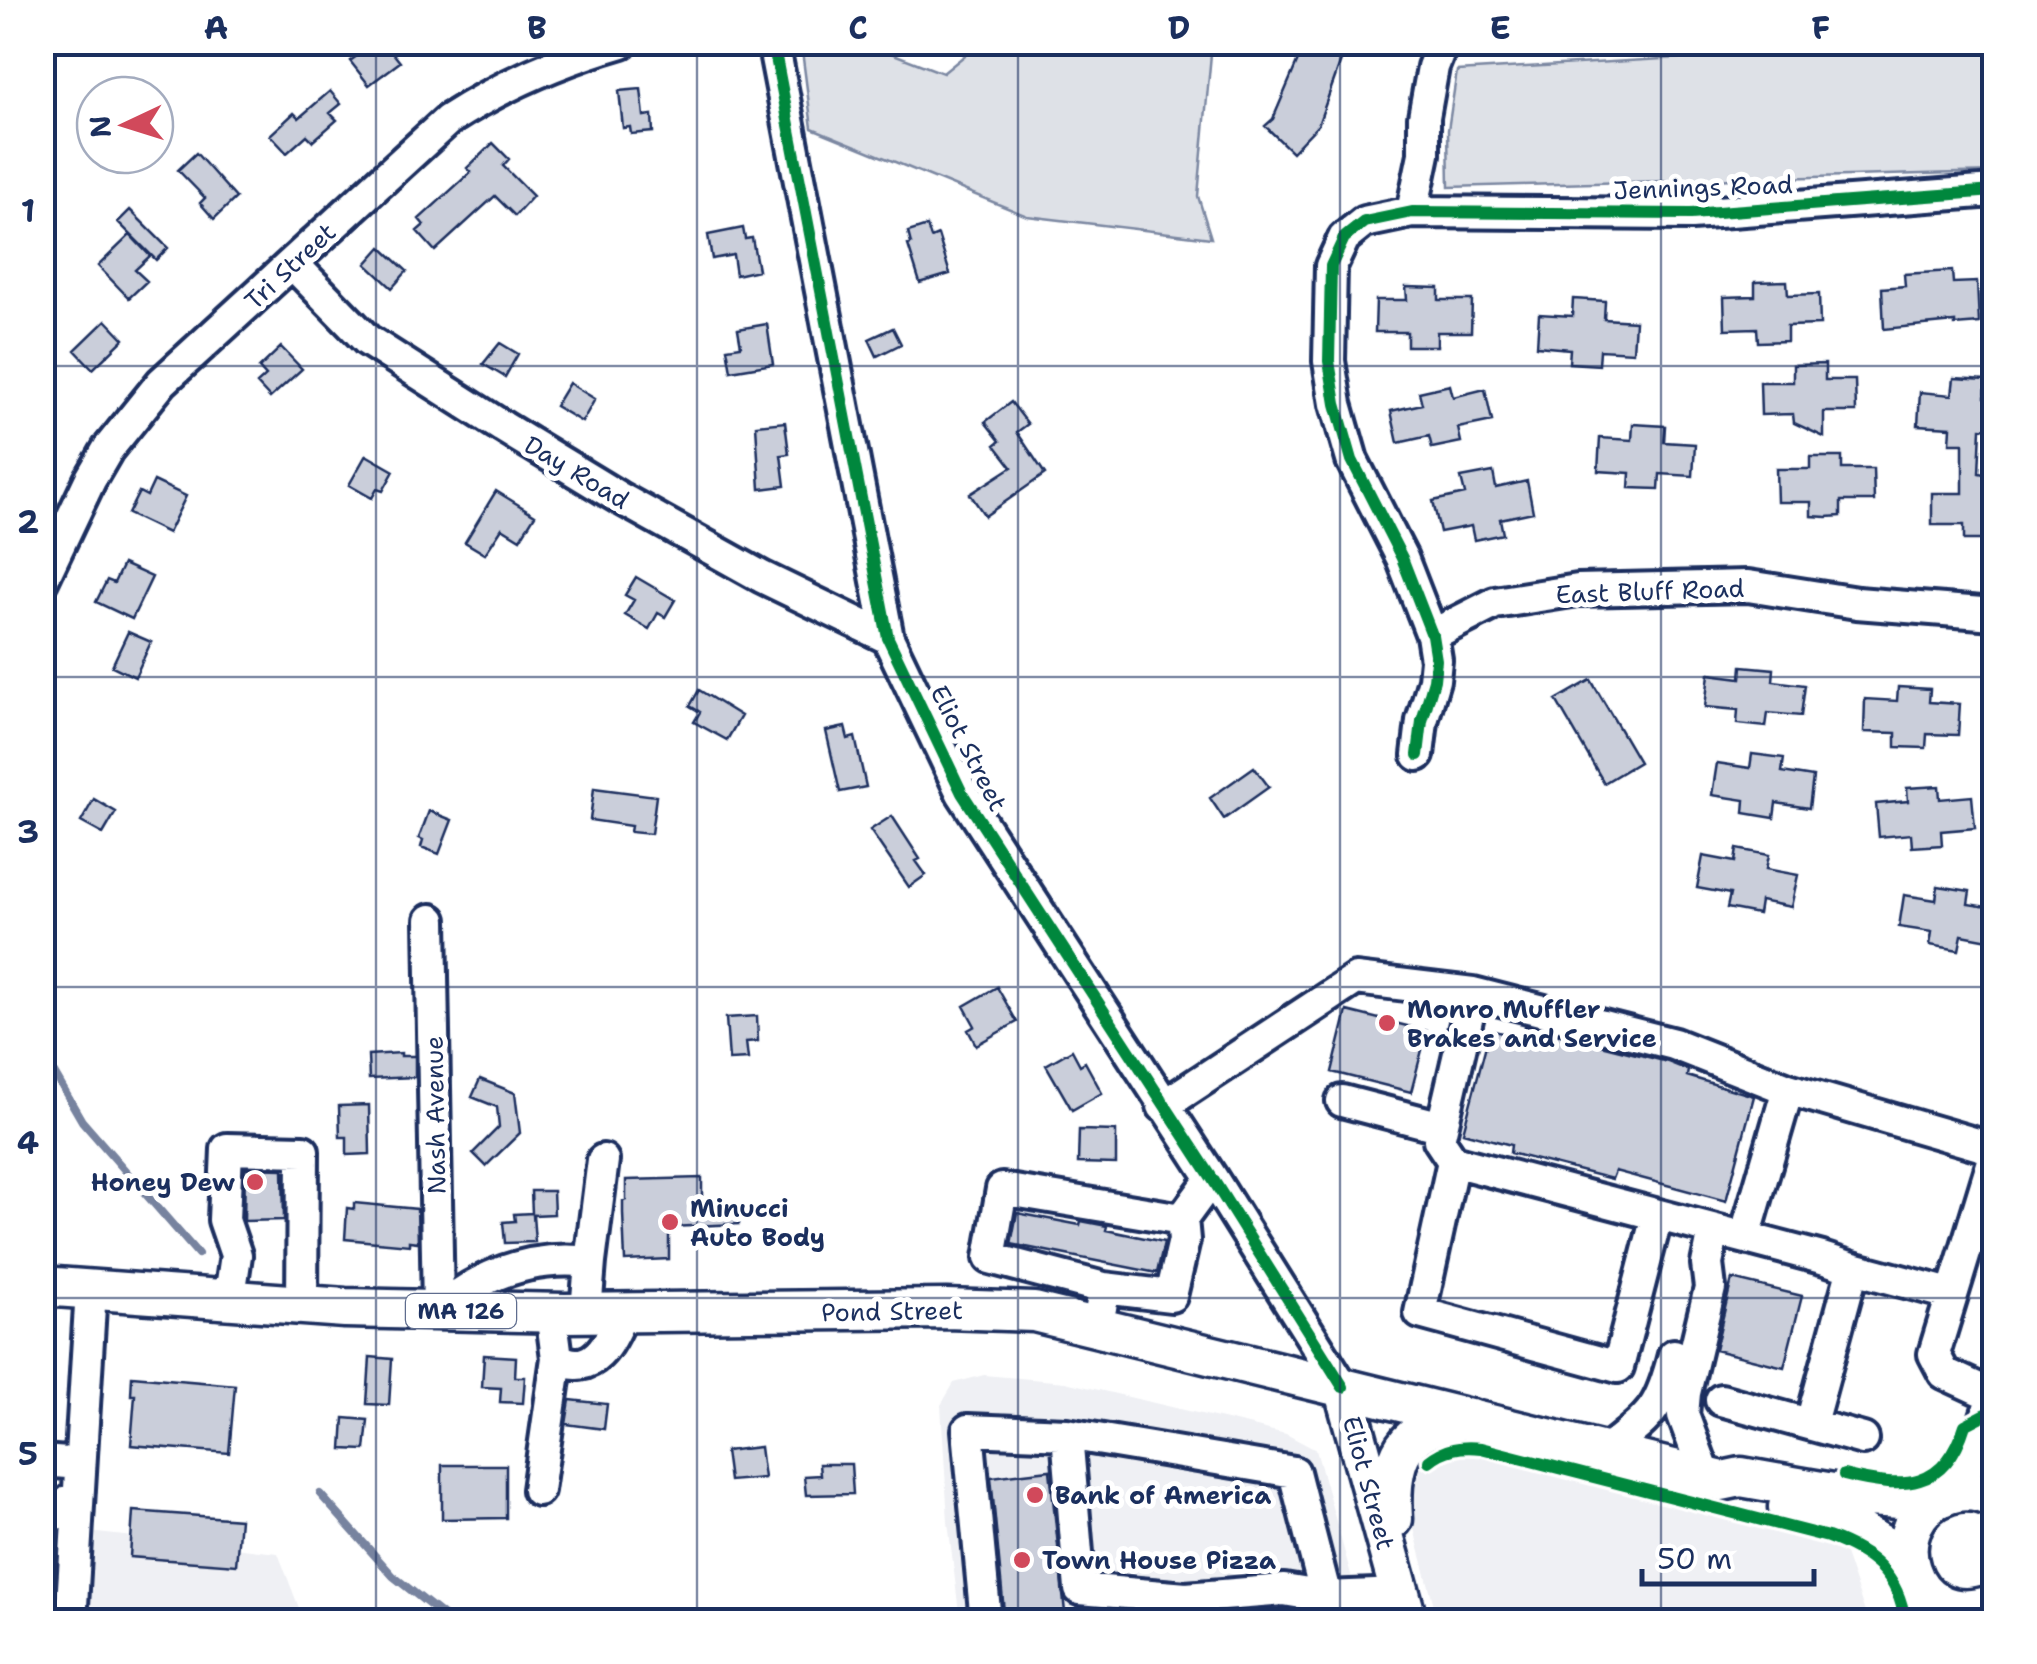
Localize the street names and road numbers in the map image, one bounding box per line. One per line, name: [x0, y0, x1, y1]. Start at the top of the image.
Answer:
street label: Jennings Road: [1613, 167, 1794, 207]
street label: Tri Street: [237, 215, 343, 317]
street label: Day Road: [518, 427, 636, 517]
street label: East Bluff Road: [1555, 571, 1745, 611]
street label: Eliot Street: [923, 679, 1015, 817]
street label: Nash Avenue: [417, 1035, 453, 1195]
street label: Pond Street: [821, 1293, 963, 1329]
road number: MA 126: [406, 1294, 516, 1328]
street label: Eliot Street: [1335, 1412, 1403, 1554]

